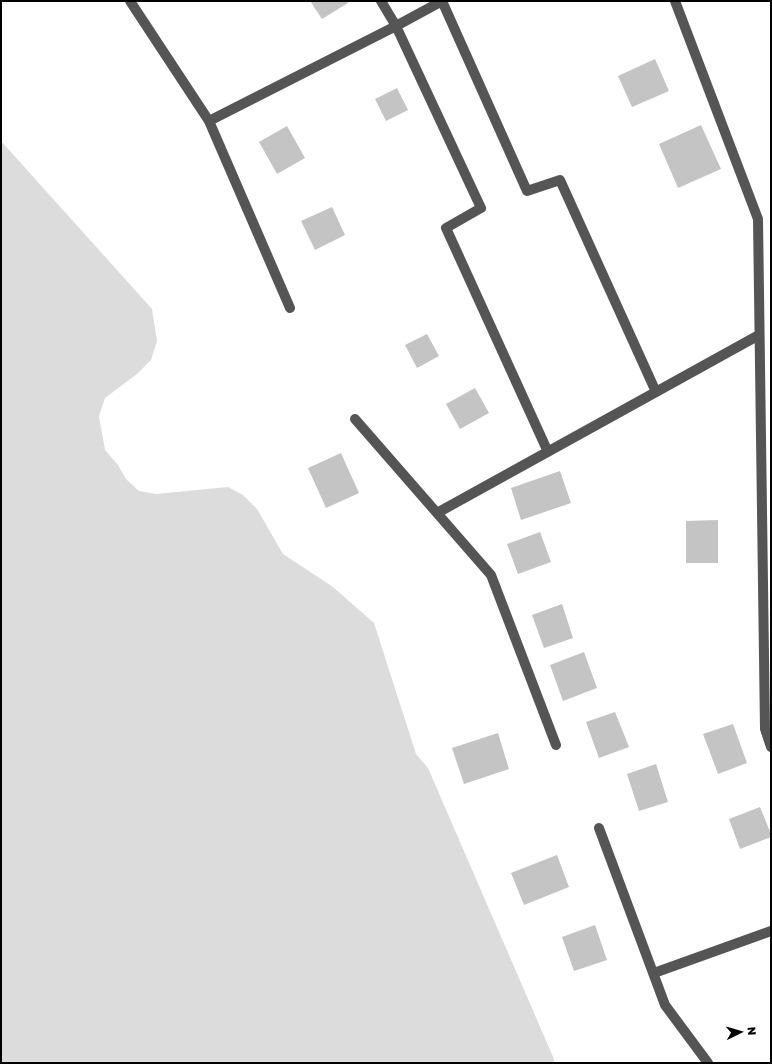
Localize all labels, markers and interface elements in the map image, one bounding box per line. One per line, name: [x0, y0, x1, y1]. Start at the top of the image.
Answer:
north arrow: [720, 1012, 760, 1052]
text: N: [746, 1026, 759, 1036]

